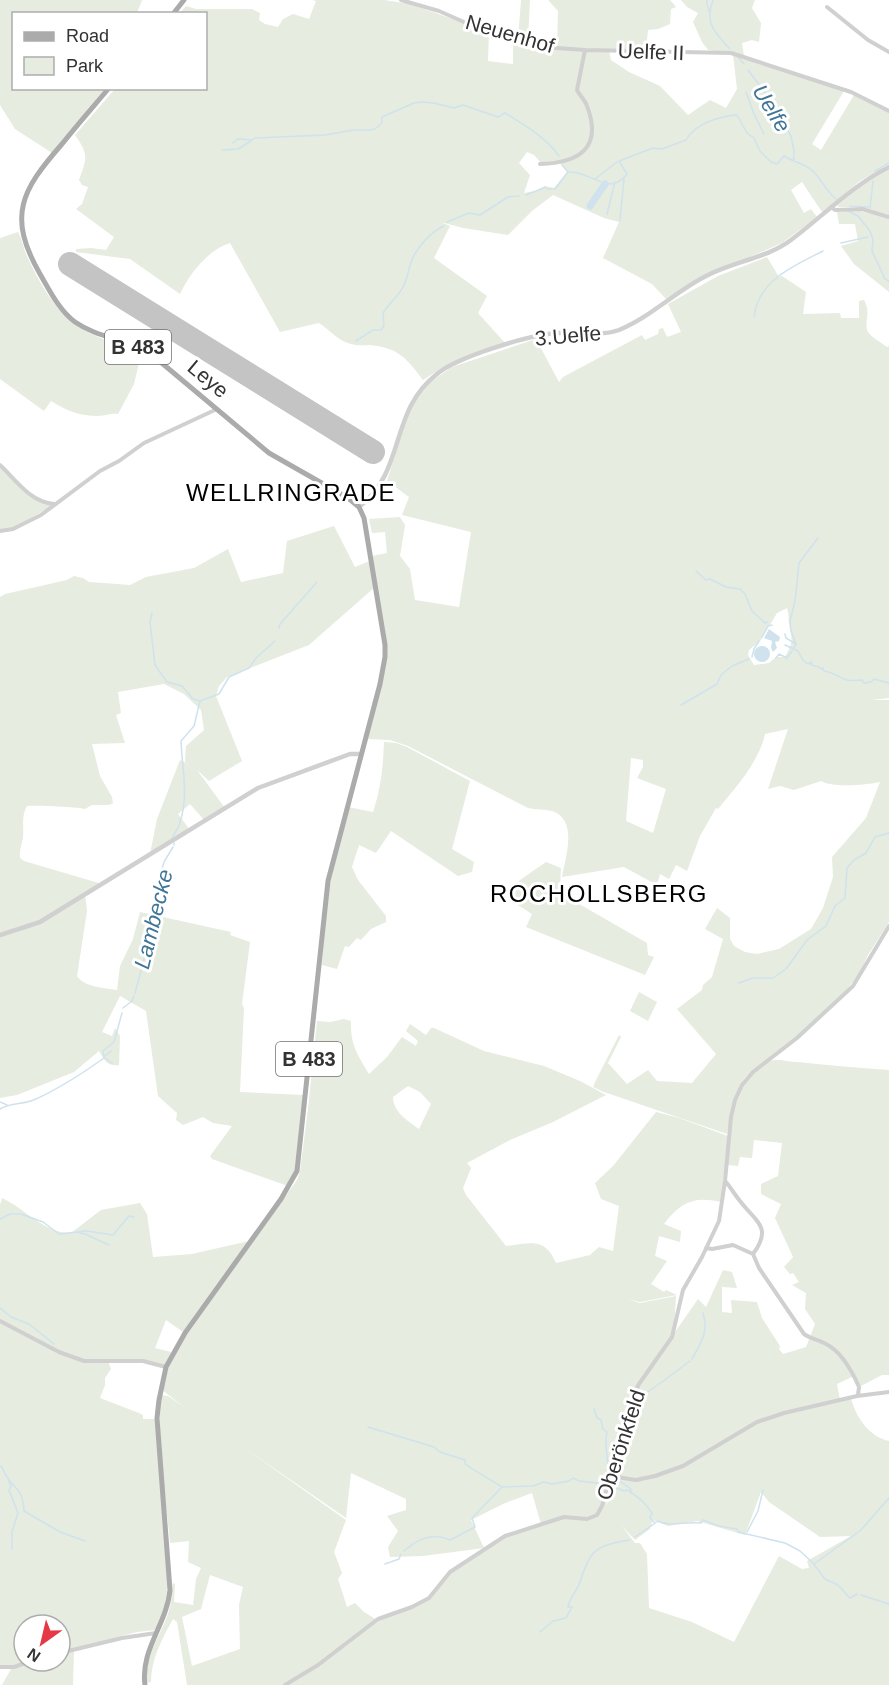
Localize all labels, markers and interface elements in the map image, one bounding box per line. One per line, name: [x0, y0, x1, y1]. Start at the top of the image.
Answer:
street label: Neuenhof: [463, 10, 557, 57]
legend: [12, 12, 207, 90]
text: Road: [66, 26, 109, 46]
street label: Uelfe II: [617, 39, 685, 64]
text: Park: [66, 56, 104, 76]
water label: Uelfe: [747, 80, 796, 137]
street label: 3.Uelfe: [534, 321, 602, 350]
road number: B 483: [105, 330, 171, 364]
street label: Leye: [183, 355, 233, 402]
district label: WELLRINGRADE: [186, 479, 396, 506]
water label: Lambecke: [129, 867, 178, 971]
district label: ROCHOLLSBERG: [490, 880, 708, 907]
road number: B 483: [276, 1042, 342, 1076]
street label: Oberönkfeld: [592, 1387, 649, 1503]
north arrow: [12, 1613, 72, 1673]
text: N: [24, 1645, 43, 1665]

